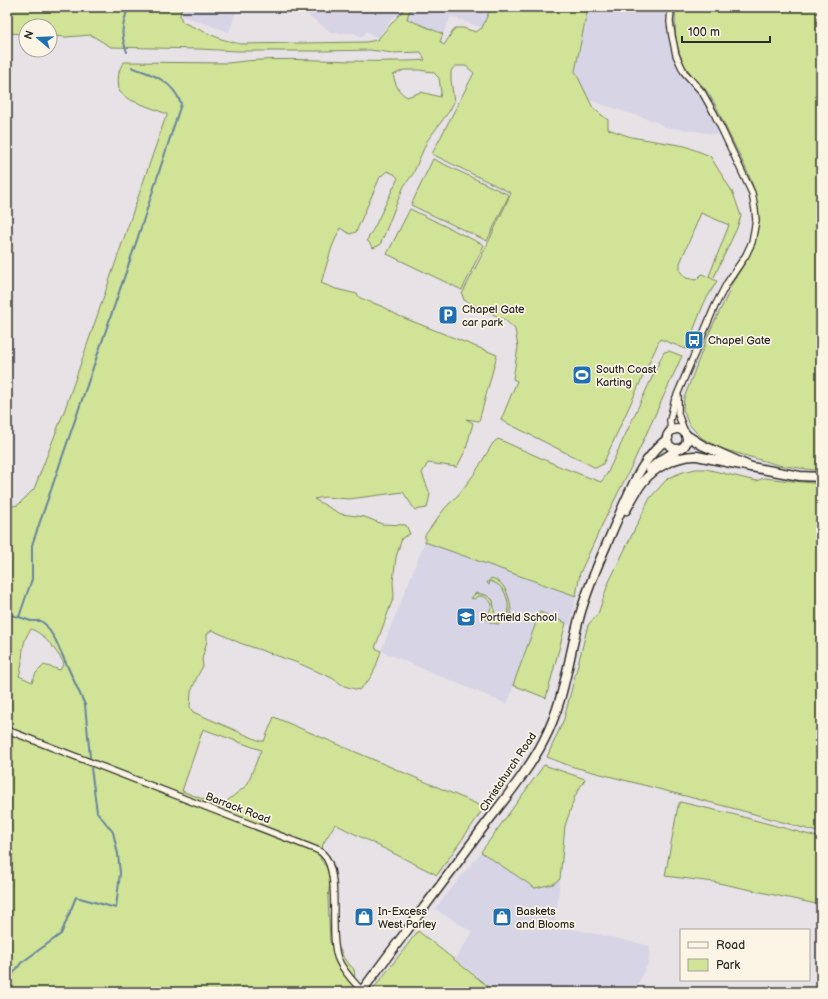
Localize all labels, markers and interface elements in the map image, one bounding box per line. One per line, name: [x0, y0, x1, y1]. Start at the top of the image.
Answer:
north arrow: [18, 18, 58, 58]
scale bar: [682, 18, 770, 44]
text: 100 m: [688, 25, 720, 40]
text: N: [22, 29, 37, 41]
place label: Chapel Gate car park: [462, 303, 525, 329]
parking icon: Chapel Gate car park: [437, 304, 459, 326]
bus stop icon: Chapel Gate: [683, 329, 705, 351]
place label: Chapel Gate: [708, 334, 771, 347]
place label: South Coast Karting: [596, 363, 657, 389]
sports icon: South Coast Karting: [571, 364, 593, 386]
school or university icon: Portfield School: [455, 606, 477, 628]
place label: Portfield School: [480, 611, 557, 624]
street label: Christchurch Road: [477, 730, 539, 814]
street label: Barrack Road: [204, 790, 272, 826]
place label: In-Excess West Parley: [378, 905, 436, 931]
place label: Baskets and Blooms: [516, 905, 575, 931]
shop icon: In-Excess West Parley: [353, 906, 375, 928]
shop icon: Baskets and Blooms: [491, 906, 513, 928]
legend: [680, 929, 810, 981]
text: Road: [716, 938, 745, 953]
text: Park: [716, 958, 740, 973]

